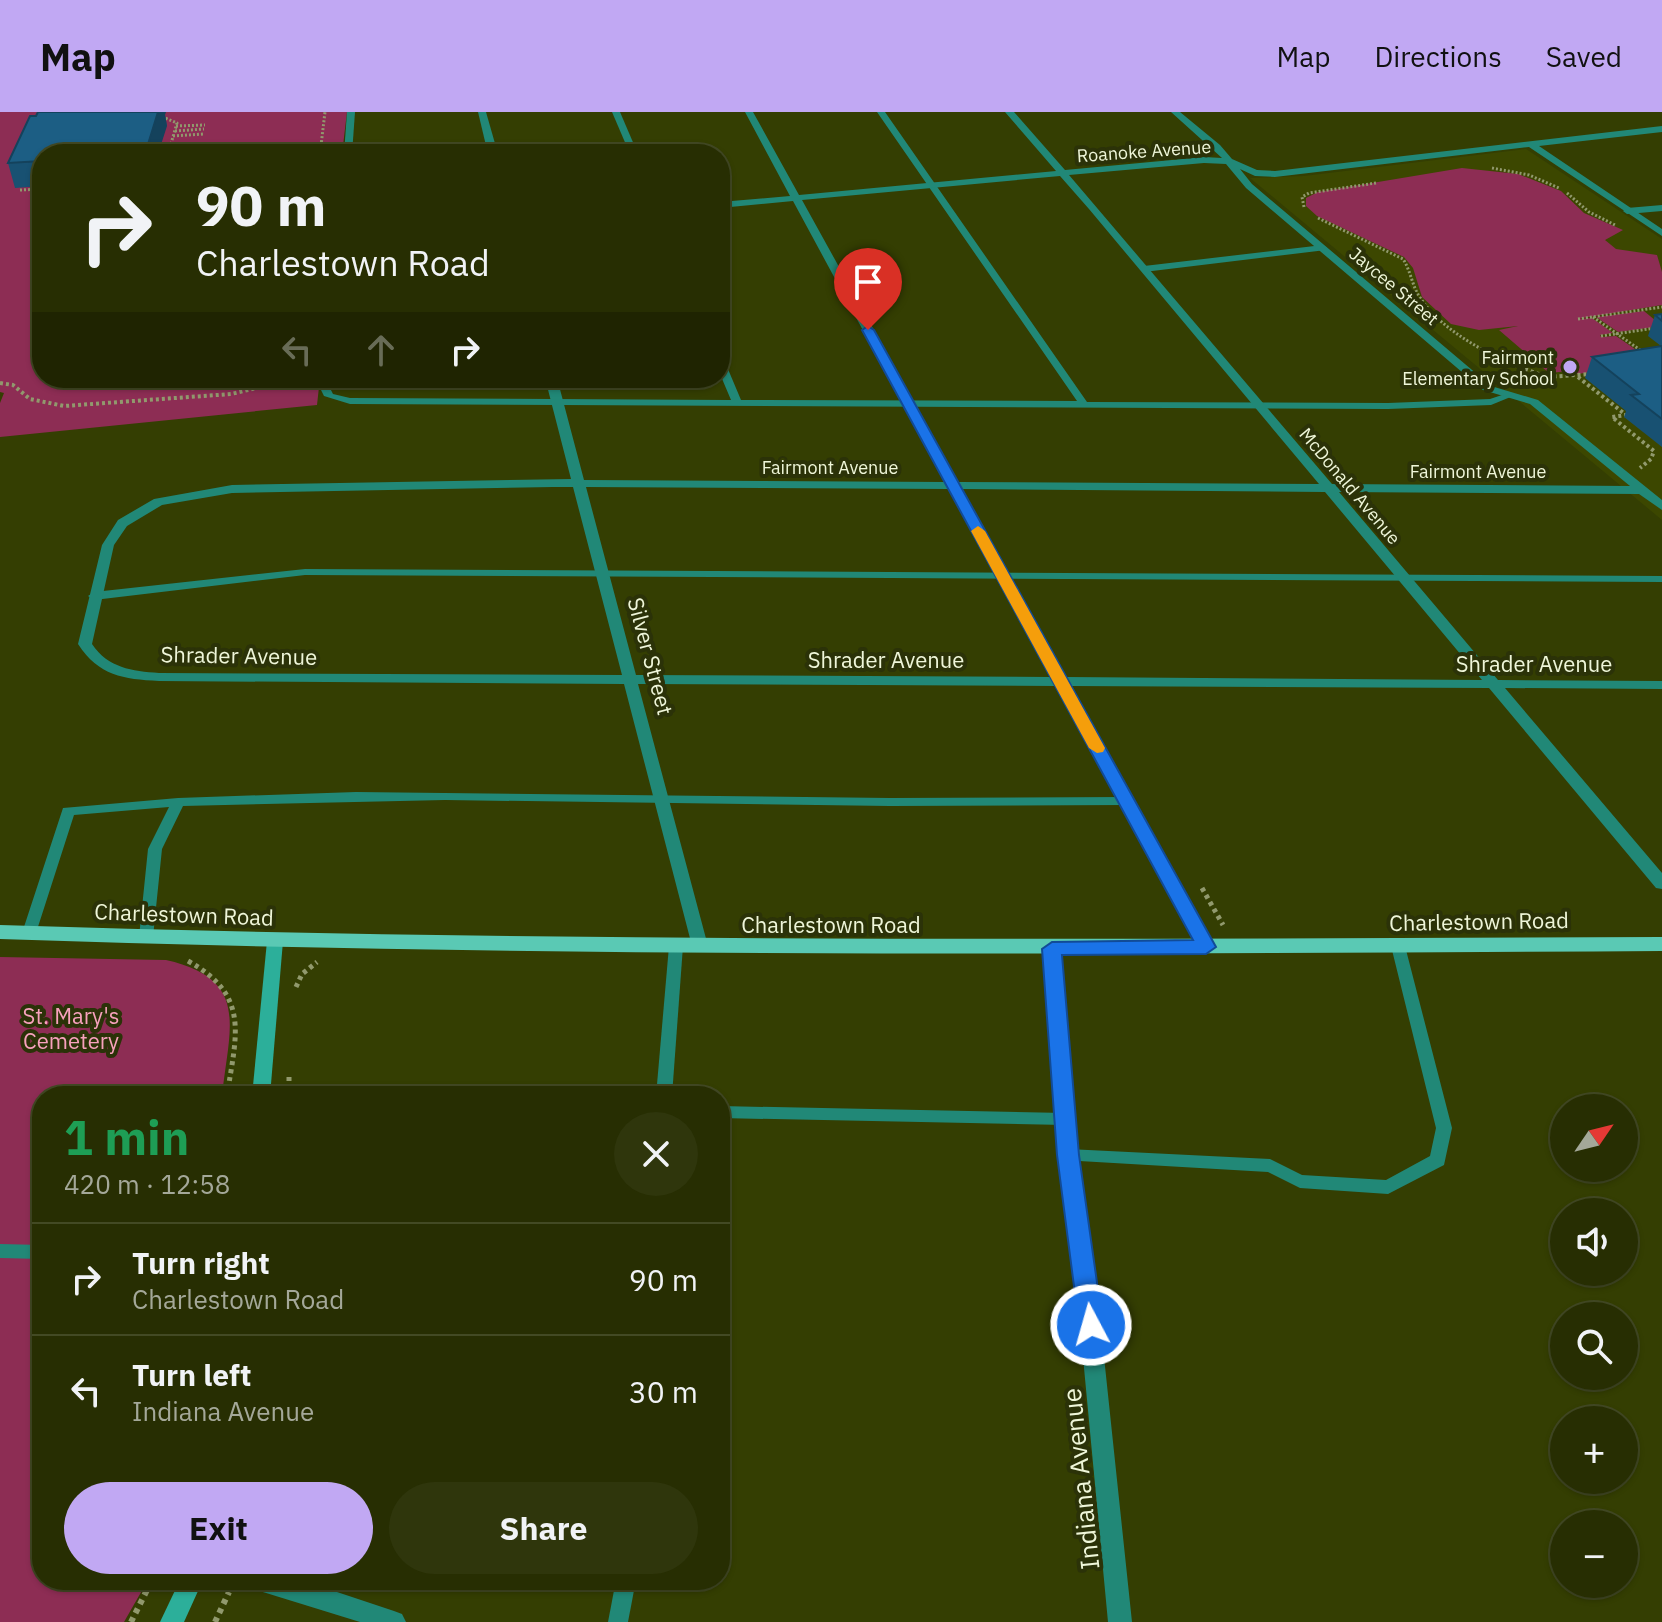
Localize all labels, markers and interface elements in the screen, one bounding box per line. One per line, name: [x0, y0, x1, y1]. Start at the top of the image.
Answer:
text: Map: [40, 32, 116, 81]
text: Map: [1276, 38, 1330, 75]
text: Directions: [1374, 38, 1502, 75]
text: Saved: [1546, 38, 1622, 75]
street label: Roanoke Avenue: [1076, 135, 1212, 167]
text: 90 m: [196, 169, 326, 241]
icon: right: [64, 176, 168, 280]
text: Charlestown Road: [196, 239, 490, 286]
street label: Jaycee Street: [1344, 242, 1444, 330]
pin: [834, 248, 902, 330]
icon: arrive: [846, 260, 890, 304]
icon: left: [275, 328, 319, 372]
icon: ahead: [359, 328, 403, 372]
icon: right: [443, 328, 487, 372]
place label: Fairmont Elementary School: [1402, 346, 1554, 390]
marker: Fairmont Elementary School: [1561, 358, 1579, 376]
street label: McDonald Avenue: [1294, 423, 1406, 549]
street label: Fairmont Avenue: [762, 456, 898, 479]
street label: Fairmont Avenue: [1410, 460, 1546, 483]
street label: Silver Street: [621, 594, 681, 718]
street label: Shrader Avenue: [160, 639, 318, 671]
street label: Shrader Avenue: [808, 645, 964, 674]
street label: Shrader Avenue: [1456, 649, 1612, 678]
street label: Charlestown Road: [94, 896, 274, 932]
street label: Charlestown Road: [1389, 905, 1569, 937]
street label: Charlestown Road: [741, 910, 921, 939]
park label: St. Mary's Cemetery: [22, 1001, 120, 1055]
north arrow: [1550, 1094, 1638, 1182]
map controls: [1550, 1094, 1638, 1598]
text: 1 min: [64, 1106, 189, 1168]
button: close: [614, 1112, 698, 1196]
text: 420 m · 12:58: [64, 1167, 230, 1201]
button: sound: [1550, 1198, 1638, 1286]
text: Turn right: [132, 1243, 270, 1282]
icon: right: [64, 1257, 108, 1301]
text: 90 m: [629, 1260, 698, 1299]
text: Charlestown Road: [132, 1282, 344, 1316]
position arrow: [1049, 1283, 1133, 1367]
button: search: [1550, 1302, 1638, 1390]
text: Turn left: [132, 1355, 251, 1394]
icon: left: [64, 1369, 108, 1413]
text: 30 m: [629, 1372, 698, 1411]
street label: Indiana Avenue: [1054, 1387, 1106, 1571]
text: Indiana Avenue: [132, 1394, 314, 1428]
button: +: [1550, 1406, 1638, 1494]
button: Exit: [64, 1482, 373, 1574]
button: Share: [389, 1482, 698, 1574]
button: −: [1550, 1510, 1638, 1598]

